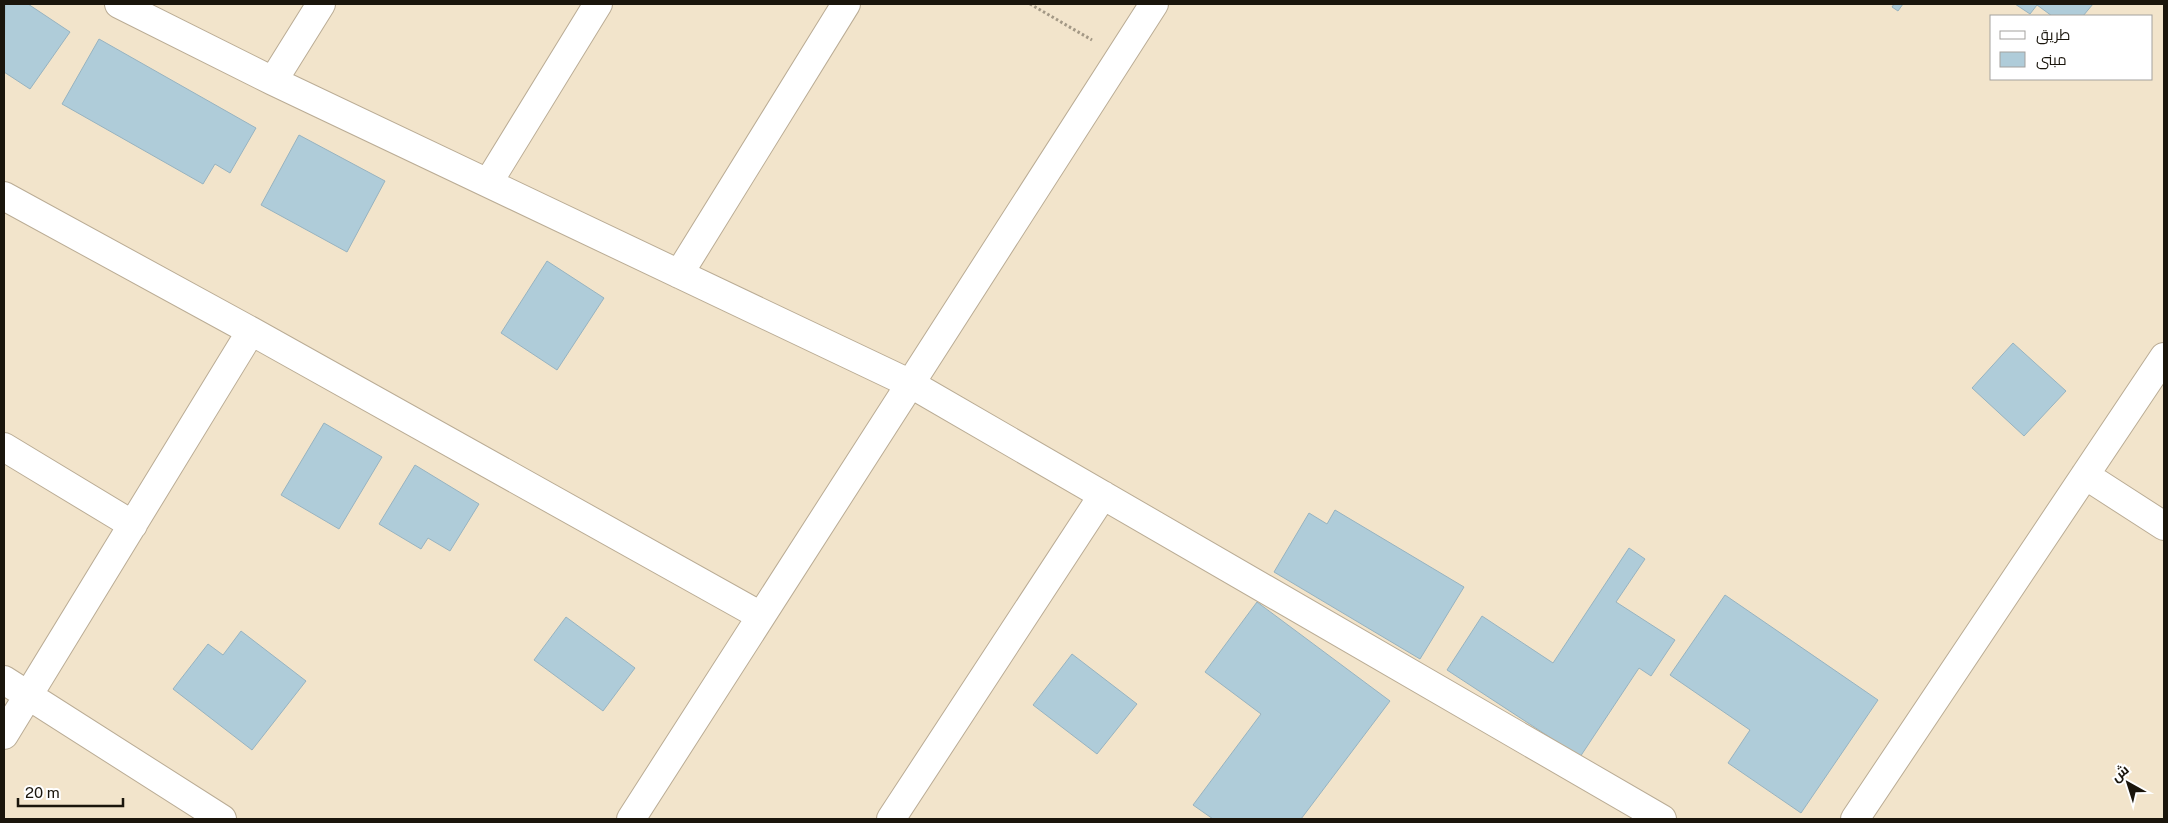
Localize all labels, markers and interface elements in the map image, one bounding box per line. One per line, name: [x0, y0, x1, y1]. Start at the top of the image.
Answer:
legend: [1990, 15, 2153, 80]
text: طريق: [2036, 26, 2070, 45]
text: مبنى: [2036, 51, 2067, 70]
north arrow: [2103, 758, 2153, 808]
text: ش: [2108, 761, 2132, 786]
scale bar: [18, 776, 122, 808]
text: 20 m: [25, 784, 60, 801]

